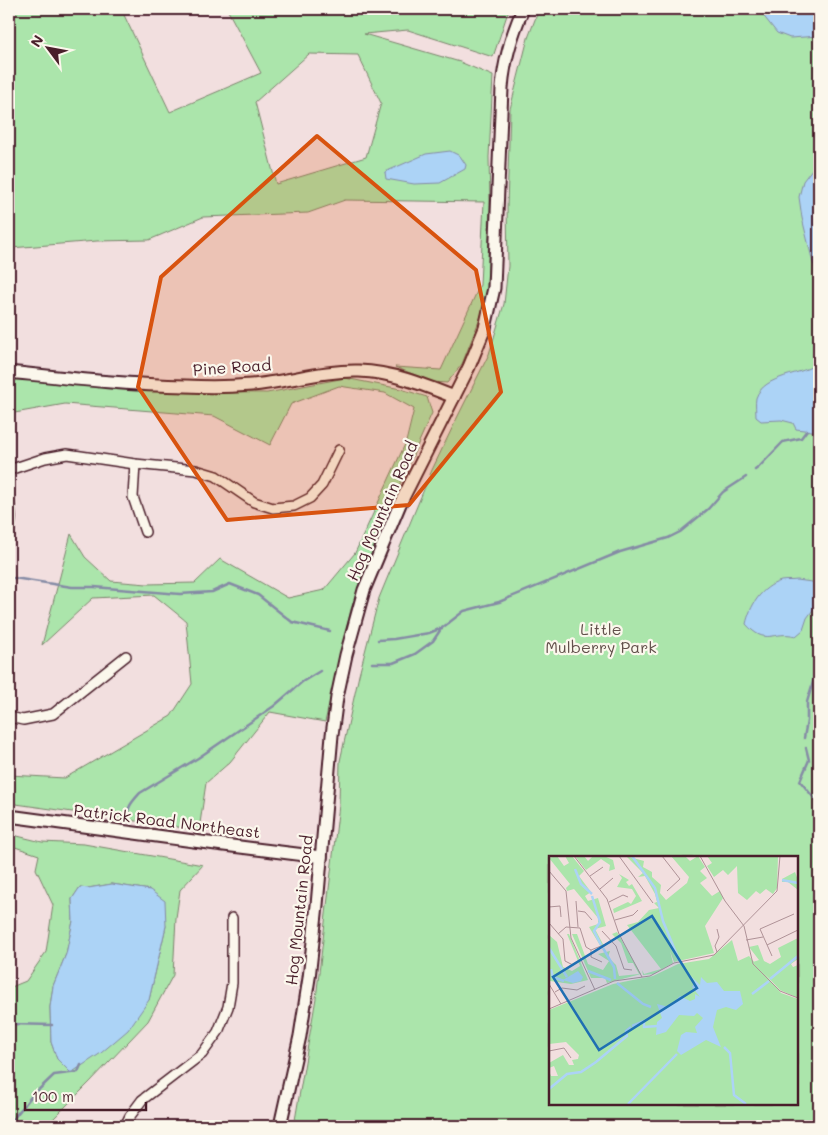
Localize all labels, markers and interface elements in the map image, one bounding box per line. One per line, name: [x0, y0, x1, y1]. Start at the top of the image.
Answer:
north arrow: [22, 22, 72, 72]
text: N: [26, 31, 47, 50]
street label: Pine Road: [192, 353, 272, 380]
street label: Hog Mountain Road: [341, 438, 422, 584]
park label: Little Mulberry Park: [545, 618, 657, 657]
street label: Patrick Road Northeast: [73, 799, 262, 842]
street label: Hog Mountain Road: [280, 834, 317, 986]
inset map: [549, 856, 798, 1105]
scale bar: [25, 1080, 146, 1112]
text: 100 m: [32, 1086, 74, 1106]

